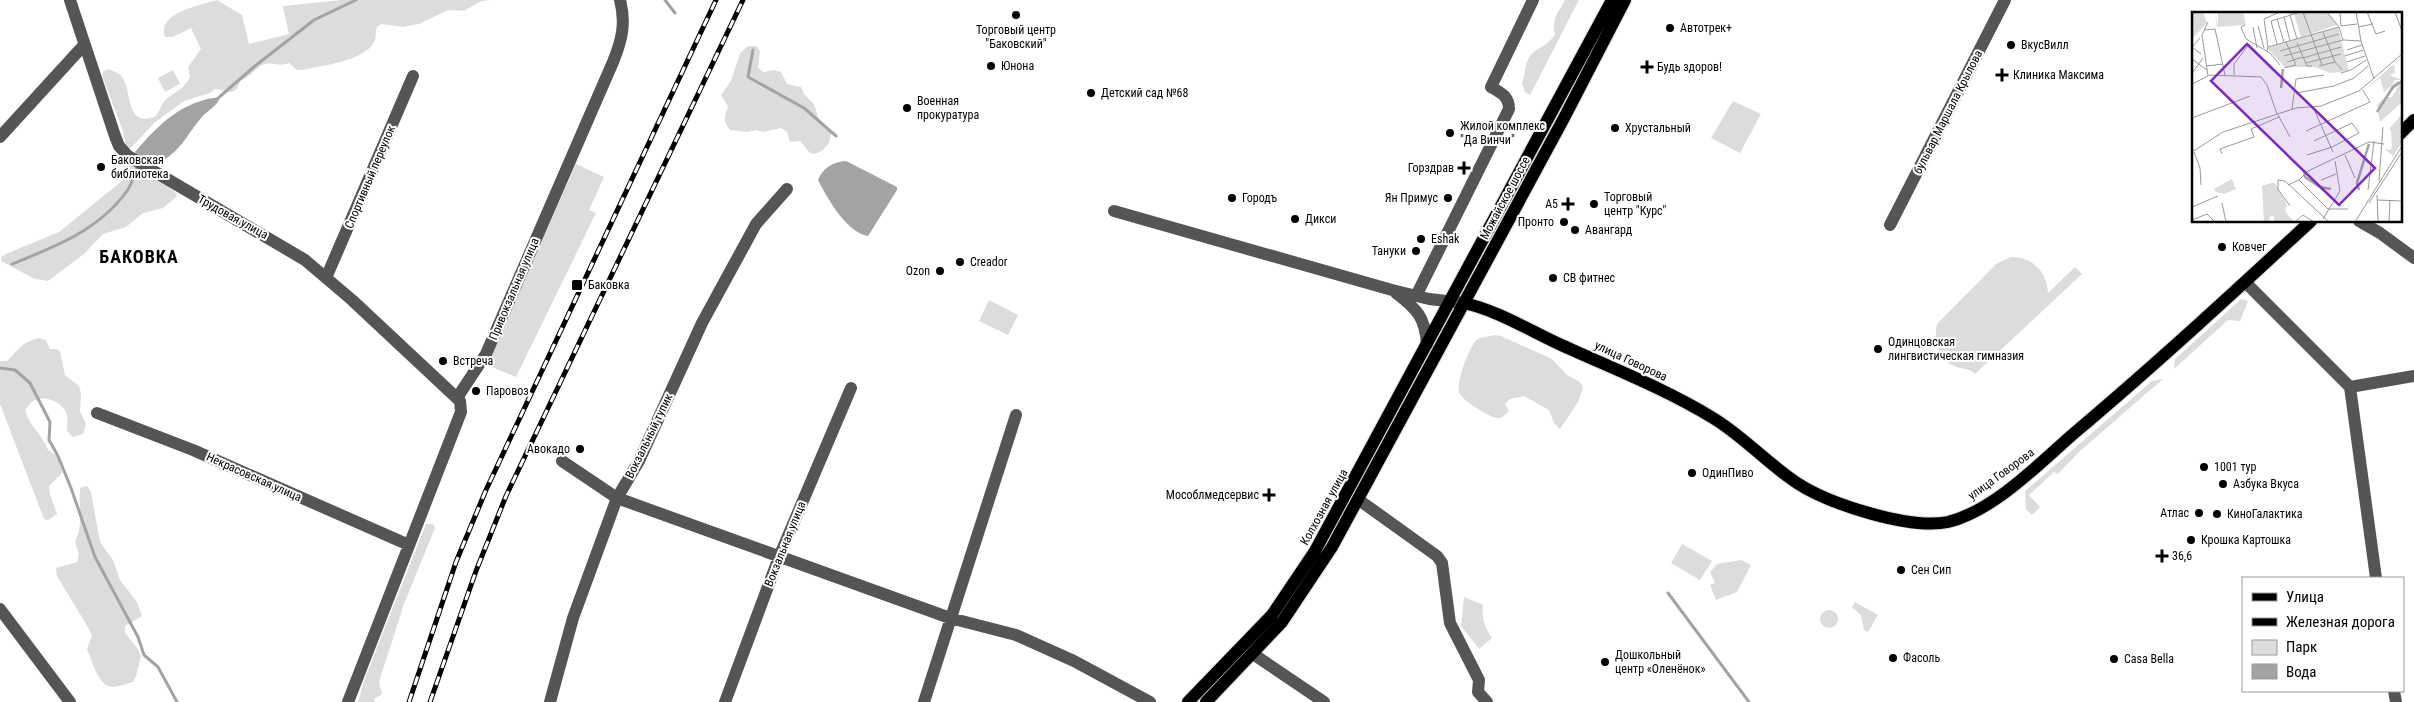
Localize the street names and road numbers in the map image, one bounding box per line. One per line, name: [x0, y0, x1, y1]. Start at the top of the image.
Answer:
street label: бульвар Маршала Крылова: [1911, 48, 1985, 176]
street label: Спортивный переулок: [342, 123, 398, 231]
street label: Можайское шоссе: [1477, 154, 1533, 242]
street label: Трудовая улица: [196, 192, 271, 242]
street label: Привокзальная улица: [486, 236, 542, 342]
street label: улица Говорова: [1593, 338, 1670, 384]
street label: Вокзальный тупик: [622, 391, 676, 481]
street label: улица Говорова: [1965, 445, 2037, 503]
street label: Некрасовская улица: [204, 450, 304, 504]
street label: Колхозная улица: [1297, 466, 1351, 547]
street label: Вокзальная улица: [762, 499, 809, 589]

